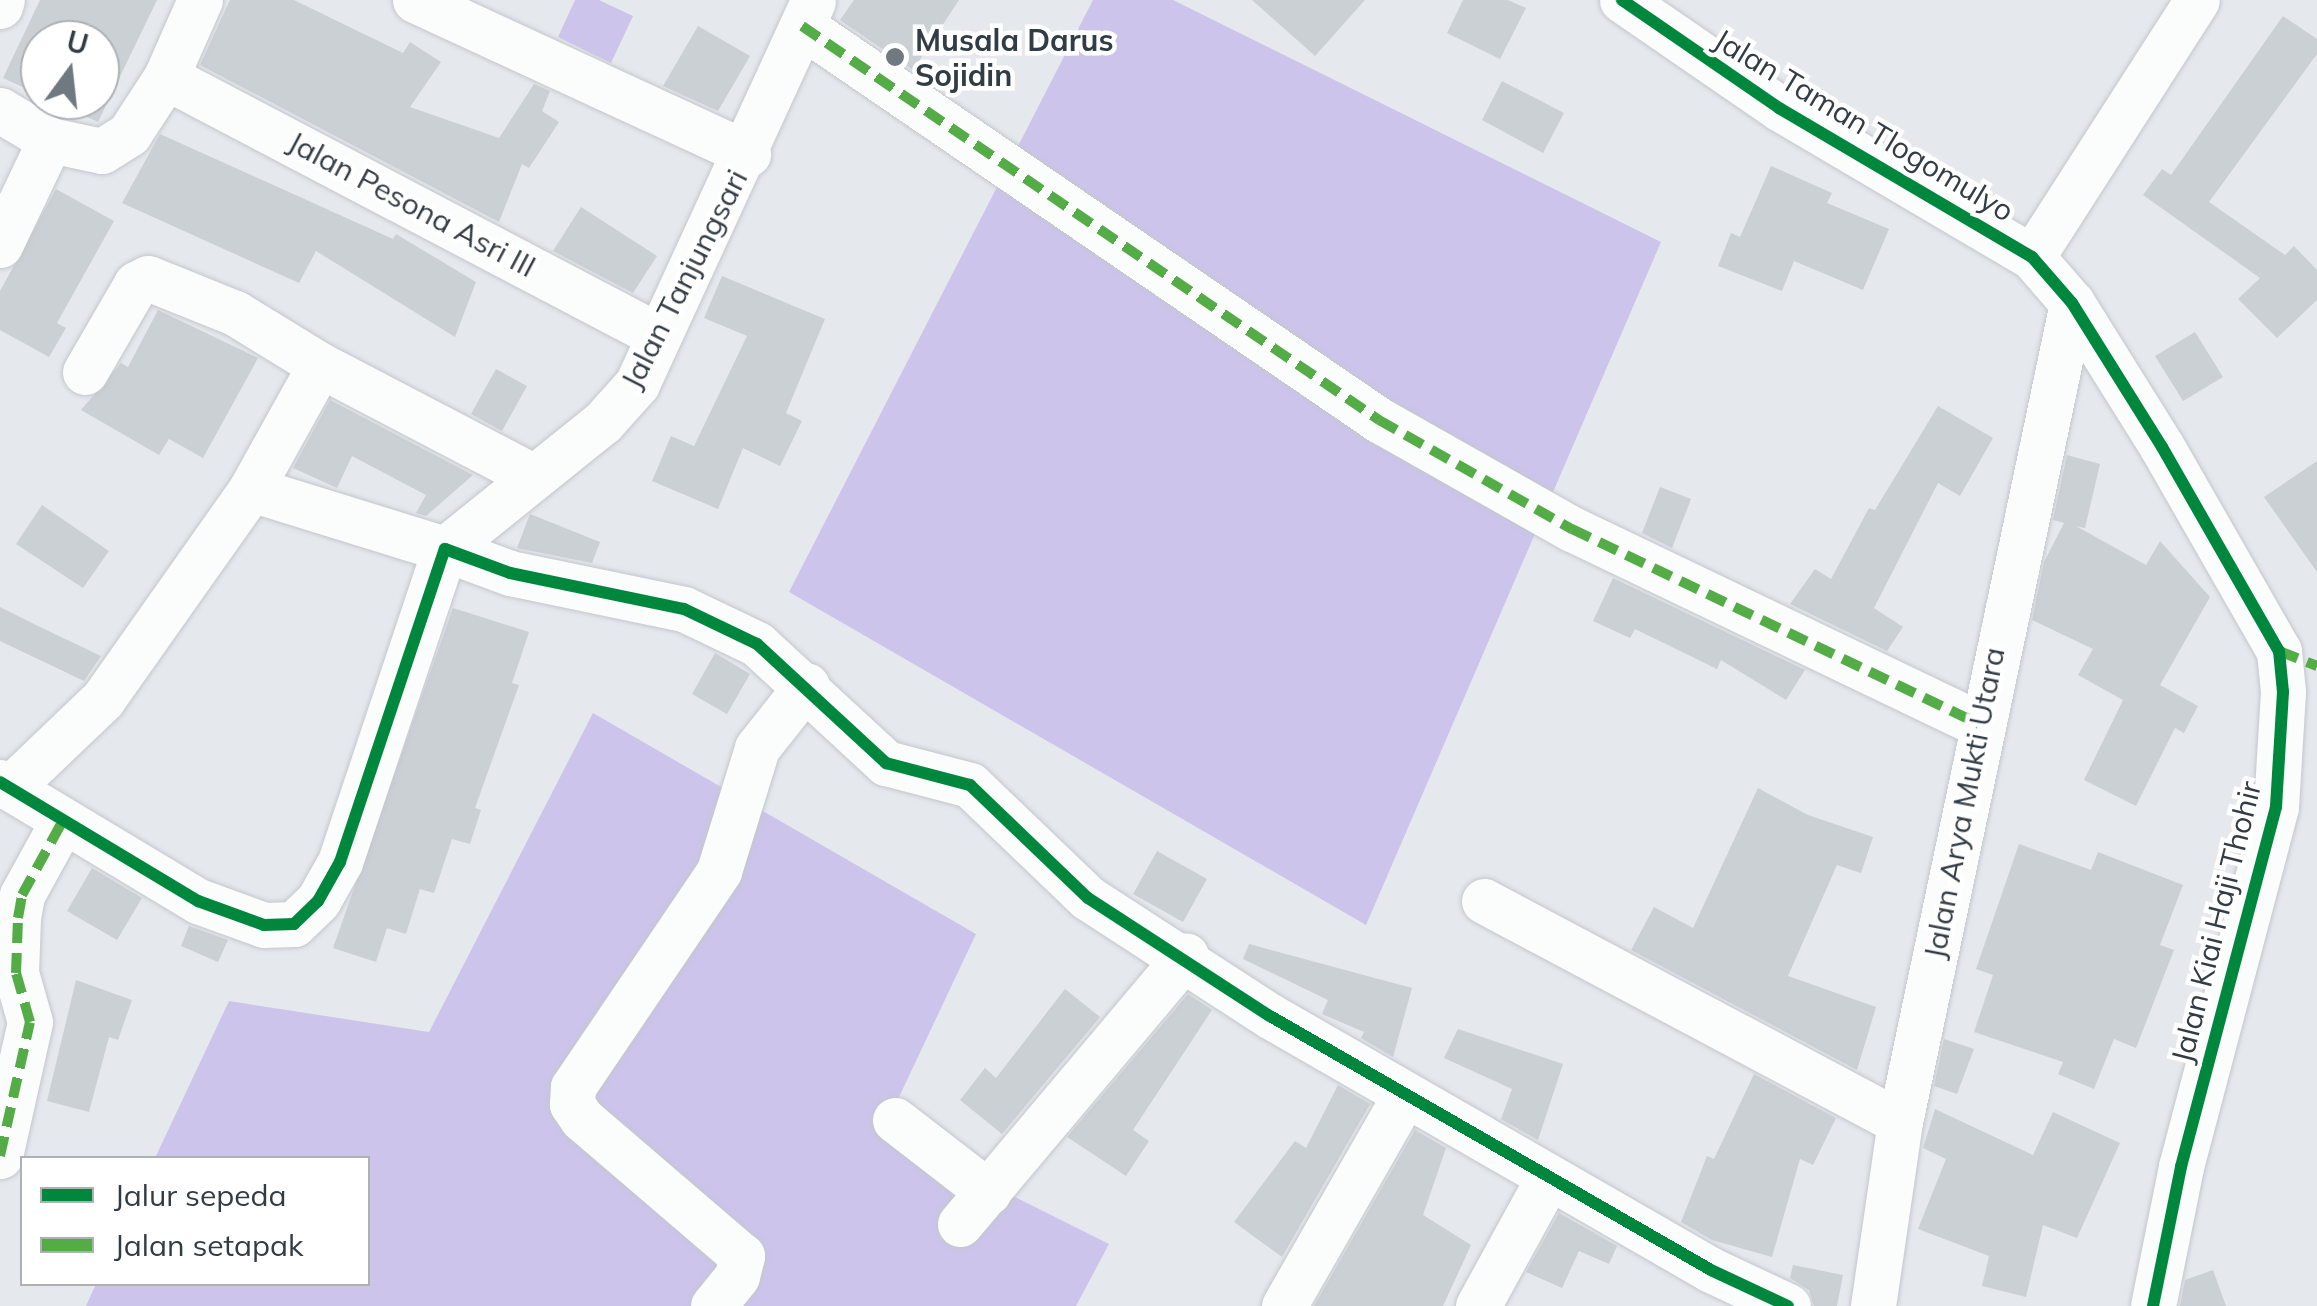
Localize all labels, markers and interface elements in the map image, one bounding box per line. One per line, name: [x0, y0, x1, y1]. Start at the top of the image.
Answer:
north arrow: [20, 20, 120, 120]
street label: Jalan Taman Tlogomulyo: [1708, 21, 2020, 229]
place label: Musala Darus Sojidin: [915, 22, 1113, 92]
text: U: [63, 23, 92, 62]
marker: Musala Darus Sojidin: [884, 46, 906, 68]
street label: Jalan Pesona Asri III: [282, 124, 542, 284]
street label: Jalan Tanjungsari: [613, 164, 755, 394]
street label: Jalan Arya Mukti Utara: [1916, 644, 2012, 962]
street label: Jalan Kiai Haji Thohir: [2164, 777, 2268, 1067]
legend: [20, 1156, 370, 1286]
text: Jalur sepeda: [114, 1176, 287, 1214]
text: Jalan setapak: [114, 1226, 304, 1264]

